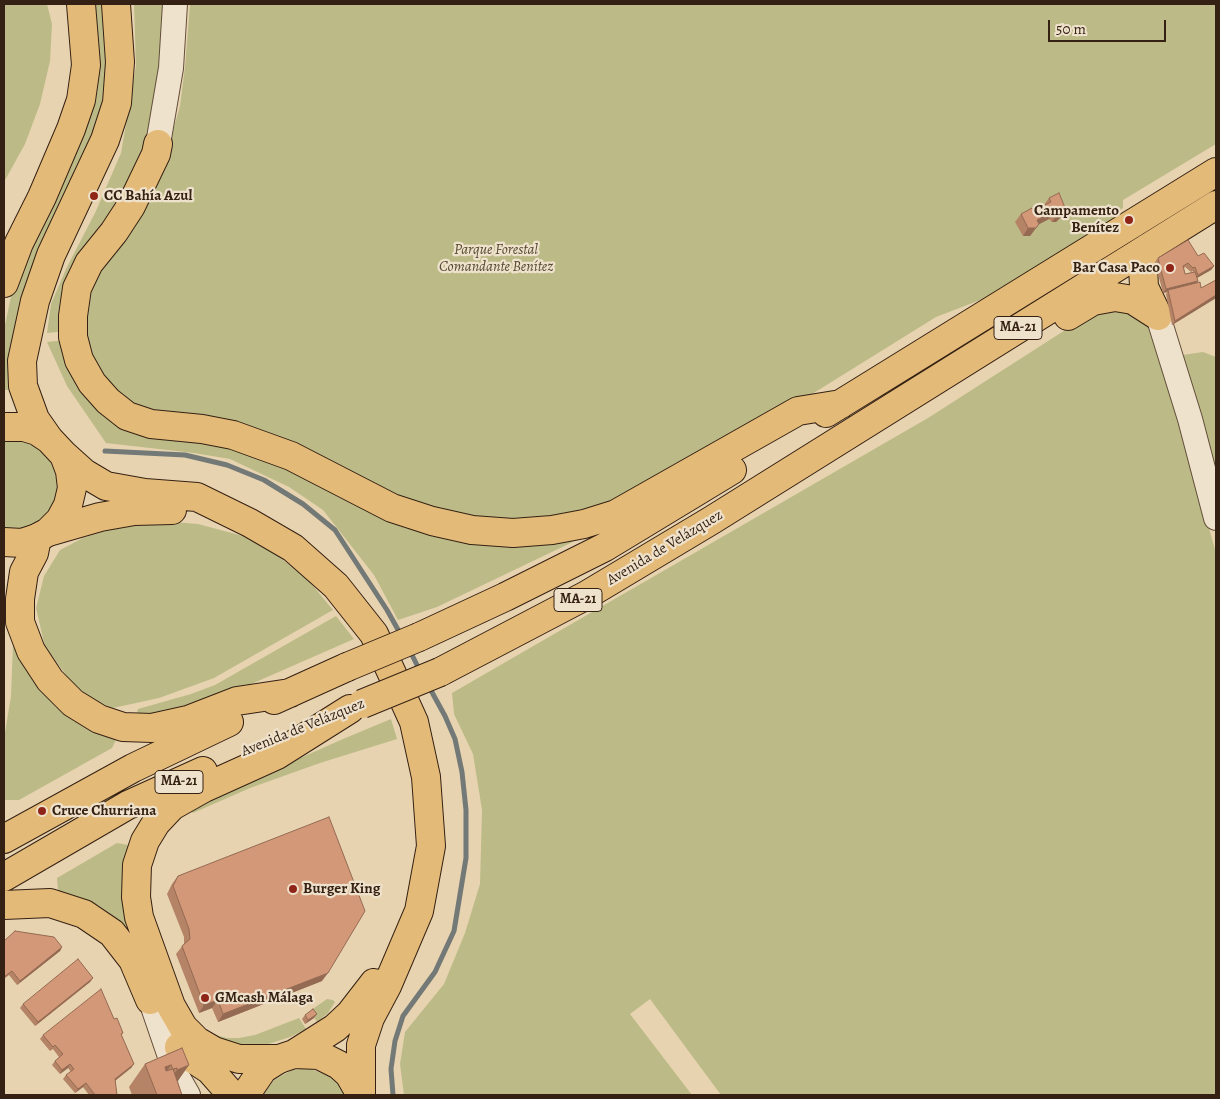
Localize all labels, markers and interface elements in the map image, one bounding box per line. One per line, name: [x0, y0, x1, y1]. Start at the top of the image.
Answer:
scale bar: [1050, 10, 1168, 42]
text: 50 m: [1056, 19, 1086, 39]
place label: CC Bahía Azul: [104, 187, 192, 205]
marker: CC Bahía Azul: [88, 190, 100, 202]
place label: Campamento Benítez: [1034, 202, 1119, 237]
marker: Campamento Benítez: [1123, 214, 1135, 226]
park label: Parque Forestal Comandante Benítez: [439, 241, 553, 276]
place label: Bar Casa Paco: [1073, 259, 1160, 277]
marker: Bar Casa Paco: [1164, 262, 1176, 274]
road number: MA-21: [994, 316, 1042, 339]
street label: Avenida de Velázquez: [604, 506, 726, 590]
road number: MA-21: [554, 588, 602, 612]
street label: Avenida de Velázquez: [239, 695, 367, 761]
road number: MA-21: [155, 770, 203, 794]
place label: Cruce Churriana: [52, 802, 156, 820]
marker: Cruce Churriana: [36, 805, 48, 817]
place label: Burger King: [303, 880, 380, 898]
marker: Burger King: [287, 883, 299, 895]
place label: GMcash Málaga: [215, 989, 313, 1007]
marker: GMcash Málaga: [199, 992, 211, 1004]

